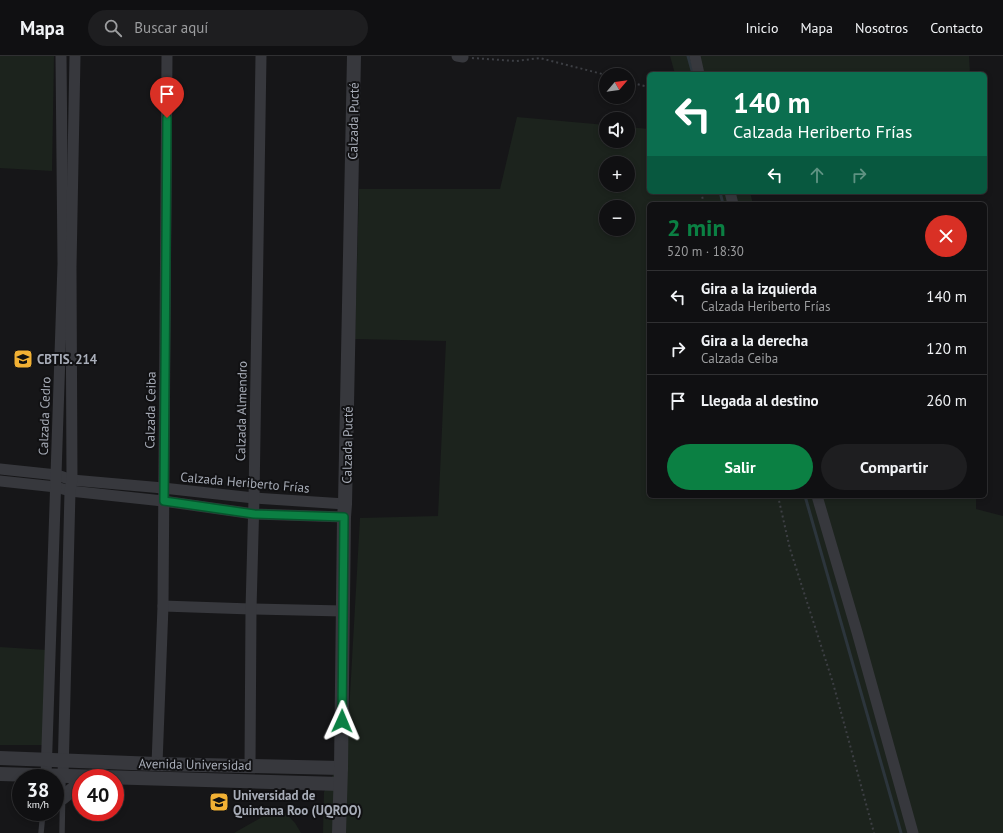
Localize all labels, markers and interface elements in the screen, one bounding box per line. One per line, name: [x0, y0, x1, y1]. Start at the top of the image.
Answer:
search box: [88, 10, 368, 46]
text: Mapa: [20, 16, 64, 40]
icon: search: [102, 17, 124, 39]
text: Buscar aquí: [134, 18, 208, 37]
text: Inicio: [745, 19, 778, 37]
text: Mapa: [800, 19, 833, 37]
text: Nosotros: [855, 19, 908, 37]
text: Contacto: [930, 19, 983, 37]
north arrow: [599, 68, 635, 104]
map controls: [599, 68, 635, 236]
pin: [150, 77, 184, 118]
street label: Calzada Pucté: [344, 82, 363, 160]
icon: arrive: [156, 83, 178, 105]
text: 140 m: [733, 84, 810, 121]
icon: left: [667, 88, 719, 140]
button: sound: [599, 112, 635, 148]
text: Calzada Heriberto Frías: [733, 120, 912, 143]
button: +: [599, 156, 635, 192]
icon: left: [764, 164, 786, 186]
icon: ahead: [806, 164, 828, 186]
icon: right: [848, 164, 870, 186]
button: −: [599, 200, 635, 236]
text: 2 min: [667, 212, 726, 243]
button: close: [925, 215, 967, 257]
text: 520 m · 18:30: [667, 243, 744, 260]
text: Gira a la izquierda: [701, 279, 817, 298]
icon: left: [667, 286, 689, 308]
text: 140 m: [926, 287, 967, 306]
text: Calzada Heriberto Frías: [701, 298, 831, 315]
text: Gira a la derecha: [701, 331, 808, 350]
icon: right: [667, 338, 689, 360]
text: 120 m: [926, 339, 967, 358]
school or university icon: CBTIS. 214: [12, 348, 34, 370]
text: Calzada Ceiba: [701, 350, 778, 367]
place label: CBTIS. 214: [37, 351, 98, 368]
street label: Calzada Almendro: [232, 361, 251, 461]
street label: Calzada Ceiba: [141, 371, 160, 449]
street label: Calzada Cedro: [35, 376, 54, 456]
icon: arrive: [667, 390, 689, 412]
text: Llegada al destino: [701, 391, 819, 410]
text: 260 m: [926, 391, 967, 410]
street label: Calzada Pucté: [338, 406, 357, 484]
button: Salir: [667, 444, 813, 490]
button: Compartir: [821, 444, 967, 490]
street label: Calzada Heriberto Frías: [180, 468, 310, 497]
position arrow: [321, 700, 363, 742]
street label: Avenida Universidad: [138, 755, 252, 774]
speed limit sign: 40: [72, 769, 124, 821]
text: 38: [27, 777, 49, 803]
place label: Universidad de Quintana Roo (UQROO): [233, 787, 362, 819]
school or university icon: Universidad de Quintana Roo (UQROO): [208, 791, 230, 813]
text: km/h: [27, 798, 49, 811]

